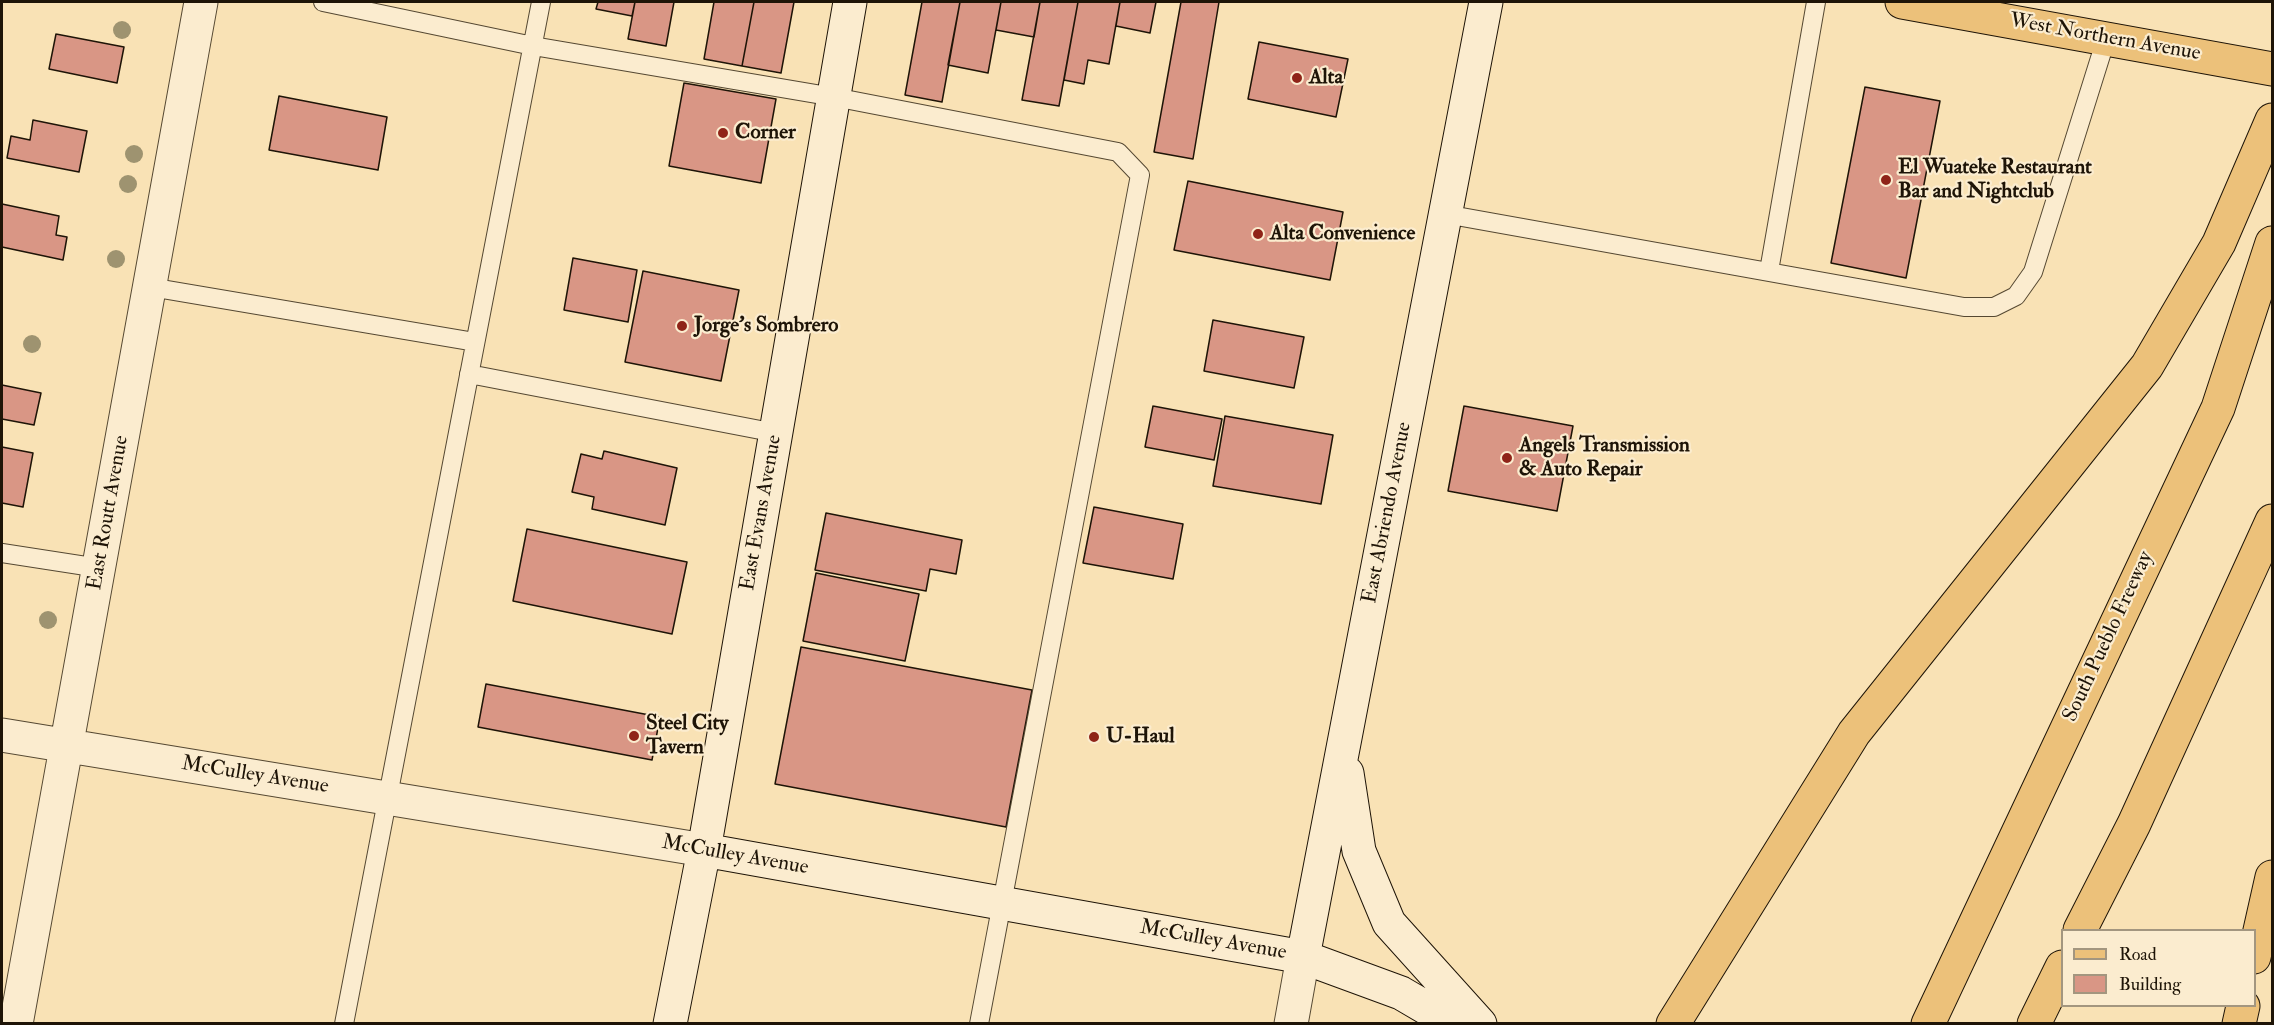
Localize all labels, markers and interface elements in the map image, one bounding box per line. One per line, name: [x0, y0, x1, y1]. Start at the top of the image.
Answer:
street label: West Northern Avenue: [2008, 9, 2202, 67]
place label: Alta: [1309, 65, 1343, 91]
marker: Alta: [1290, 71, 1304, 85]
place label: Corner: [735, 120, 796, 146]
marker: Corner: [716, 126, 730, 140]
place label: El Wuateke Restaurant Bar and Nightclub: [1898, 155, 2092, 205]
marker: El Wuateke Restaurant Bar and Nightclub: [1879, 173, 1893, 187]
place label: Alta Convenience: [1270, 221, 1415, 247]
marker: Alta Convenience: [1251, 227, 1265, 241]
place label: Jorge's Sombrero: [694, 313, 838, 339]
marker: Jorge's Sombrero: [675, 319, 689, 333]
street label: East Abriendo Avenue: [1358, 420, 1418, 606]
street label: East Evans Avenue: [736, 433, 788, 593]
place label: Angels Transmission & Auto Repair: [1519, 433, 1690, 483]
street label: East Routt Avenue: [83, 434, 135, 592]
marker: Angels Transmission & Auto Repair: [1500, 451, 1514, 465]
street label: South Pueblo Freeway: [2058, 548, 2160, 726]
place label: Steel City Tavern: [646, 711, 729, 761]
place label: U-Haul: [1106, 724, 1175, 750]
marker: Steel City Tavern: [627, 729, 641, 743]
marker: U-Haul: [1087, 730, 1101, 744]
street label: McCulley Avenue: [180, 752, 330, 800]
street label: McCulley Avenue: [660, 831, 810, 881]
street label: McCulley Avenue: [1138, 916, 1288, 966]
legend: [2061, 929, 2256, 1007]
text: Road: [2119, 943, 2157, 966]
text: Building: [2119, 973, 2181, 996]

